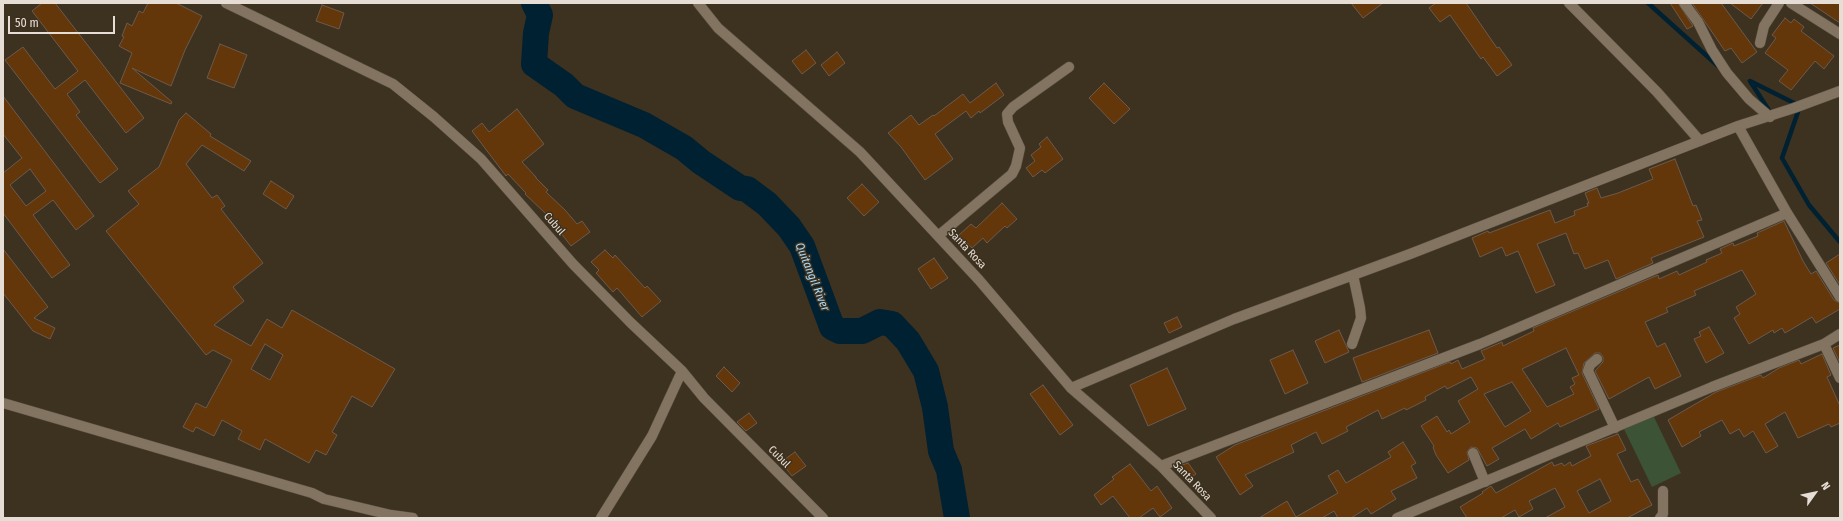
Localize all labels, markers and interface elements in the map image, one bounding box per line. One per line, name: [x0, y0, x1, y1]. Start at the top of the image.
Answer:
scale bar: [10, 8, 117, 34]
text: 50 m: [15, 16, 39, 30]
street label: Cubul: [541, 210, 567, 238]
street label: Santa Rosa: [945, 226, 989, 272]
water label: Quitangil River: [792, 241, 832, 313]
street label: Cubul: [765, 443, 793, 471]
street label: Santa Rosa: [1170, 459, 1214, 503]
north arrow: [1795, 473, 1835, 513]
text: N: [1818, 480, 1833, 492]

